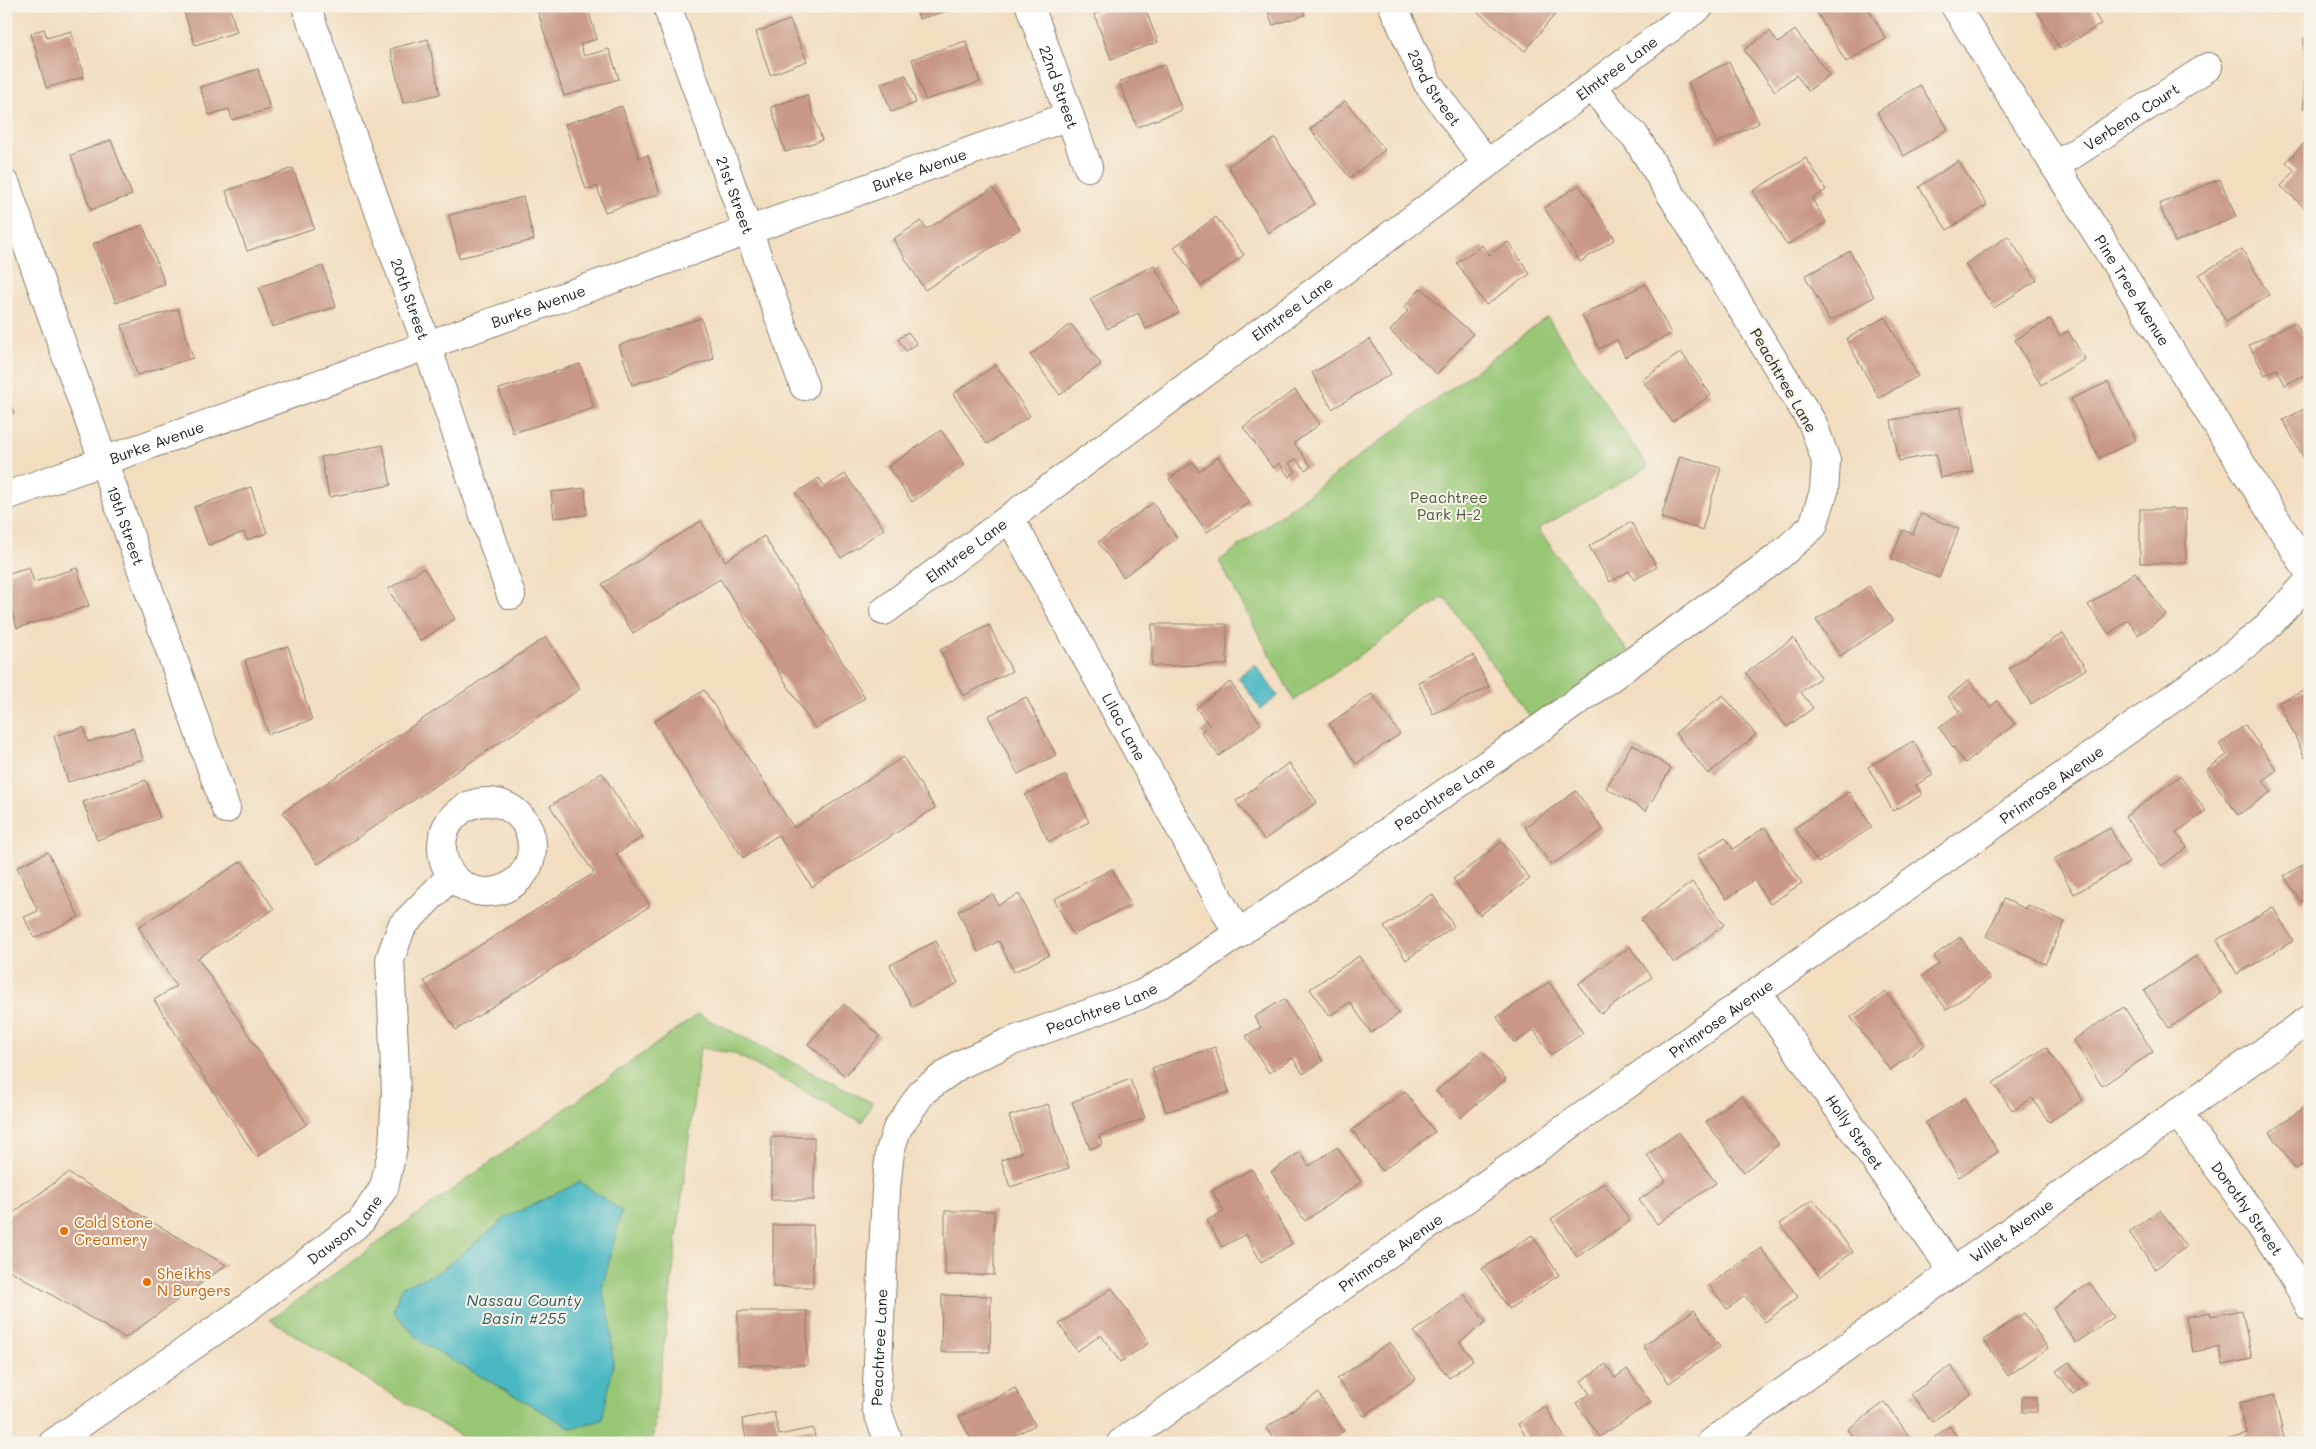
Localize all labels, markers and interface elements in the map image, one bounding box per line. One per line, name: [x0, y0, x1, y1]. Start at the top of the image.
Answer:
street label: Elmtree Lane: [1572, 31, 1661, 105]
street label: 22nd Street: [1035, 43, 1083, 131]
street label: 23rd Street: [1404, 46, 1466, 130]
street label: Verbena Court: [2080, 78, 2183, 155]
street label: Burke Avenue: [869, 143, 969, 196]
street label: 21st Street: [712, 153, 758, 237]
street label: Pine Tree Avenue: [2090, 231, 2175, 349]
street label: 20th Street: [387, 255, 434, 343]
street label: Elmtree Lane: [1247, 272, 1337, 345]
street label: Burke Avenue: [488, 280, 588, 332]
street label: Peachtree Lane: [1746, 324, 1822, 436]
street label: Burke Avenue: [107, 416, 207, 468]
street label: 19th Street: [103, 483, 149, 568]
park label: Peachtree Park H-2: [1410, 487, 1488, 524]
street label: Elmtree Lane: [921, 513, 1011, 587]
street label: Lilac Lane: [1098, 689, 1151, 764]
street label: Primrose Avenue: [1995, 740, 2107, 828]
street label: Peachtree Lane: [1390, 752, 1499, 834]
street label: Primrose Avenue: [1665, 975, 1777, 1062]
street label: Peachtree Lane: [1043, 977, 1161, 1038]
street label: Holly Street: [1822, 1090, 1888, 1173]
street label: Dorothy Street: [2207, 1157, 2288, 1259]
street label: Dawson Lane: [303, 1191, 386, 1269]
street label: Willet Avenue: [1966, 1194, 2057, 1267]
street label: Primrose Avenue: [1334, 1209, 1446, 1296]
place label: Cold Stone Creamery: [74, 1212, 153, 1249]
marker: Cold Stone Creamery: [58, 1225, 70, 1237]
place label: Sheikhs N Burgers: [157, 1263, 231, 1300]
marker: Sheikhs N Burgers: [141, 1276, 153, 1288]
street label: Peachtree Lane: [866, 1288, 891, 1407]
water label: Nassau County Basin #255: [466, 1289, 582, 1328]

